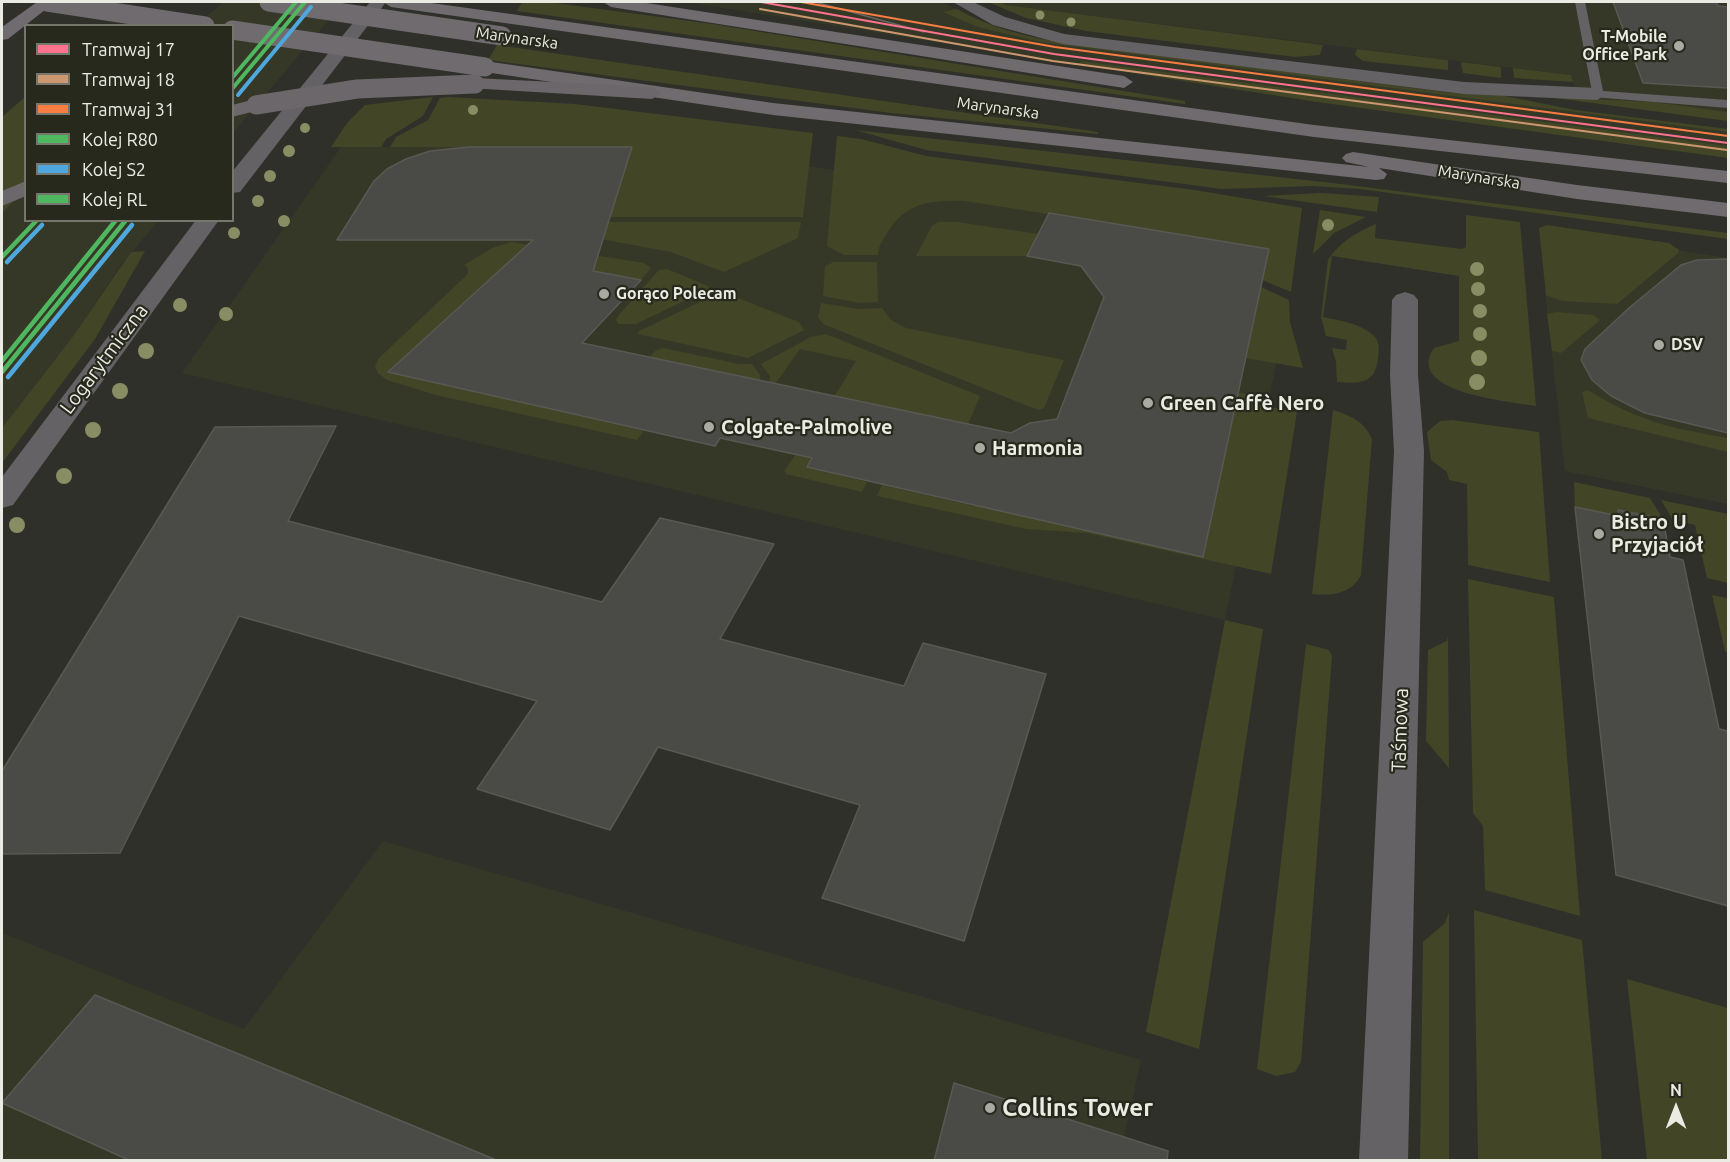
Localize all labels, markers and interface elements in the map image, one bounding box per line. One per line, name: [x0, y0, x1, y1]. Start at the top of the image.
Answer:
street label: Marynarska: [475, 23, 559, 53]
legend: [24, 24, 234, 222]
place label: T-Mobile Office Park: [1582, 27, 1667, 65]
text: Tramwaj 17: [82, 39, 175, 59]
marker: T-Mobile Office Park: [1672, 39, 1686, 53]
text: Tramwaj 18: [82, 69, 175, 89]
street label: Marynarska: [956, 93, 1040, 123]
text: Tramwaj 31: [82, 99, 175, 119]
text: Kolej R80: [82, 129, 158, 149]
text: Kolej S2: [82, 159, 146, 179]
street label: Marynarska: [1437, 161, 1521, 193]
text: Kolej RL: [82, 189, 147, 209]
place label: Gorąco Polecam: [616, 284, 736, 304]
marker: Gorąco Polecam: [597, 287, 611, 301]
street label: Logarytmiczna: [55, 299, 153, 419]
place label: DSV: [1671, 335, 1703, 355]
marker: DSV: [1652, 338, 1666, 352]
place label: Green Caffè Nero: [1160, 391, 1324, 415]
marker: Green Caffè Nero: [1141, 396, 1155, 410]
place label: Colgate-Palmolive: [721, 415, 893, 439]
marker: Colgate-Palmolive: [702, 420, 716, 434]
place label: Harmonia: [992, 436, 1083, 460]
marker: Harmonia: [973, 441, 987, 455]
place label: Bistro U Przyjaciół: [1611, 510, 1703, 557]
marker: Bistro U Przyjaciół: [1592, 527, 1606, 541]
street label: Taśmowa: [1387, 688, 1413, 772]
north arrow: [1646, 1078, 1706, 1138]
text: N: [1670, 1081, 1682, 1099]
place label: Collins Tower: [1002, 1094, 1153, 1122]
marker: Collins Tower: [983, 1101, 997, 1115]

